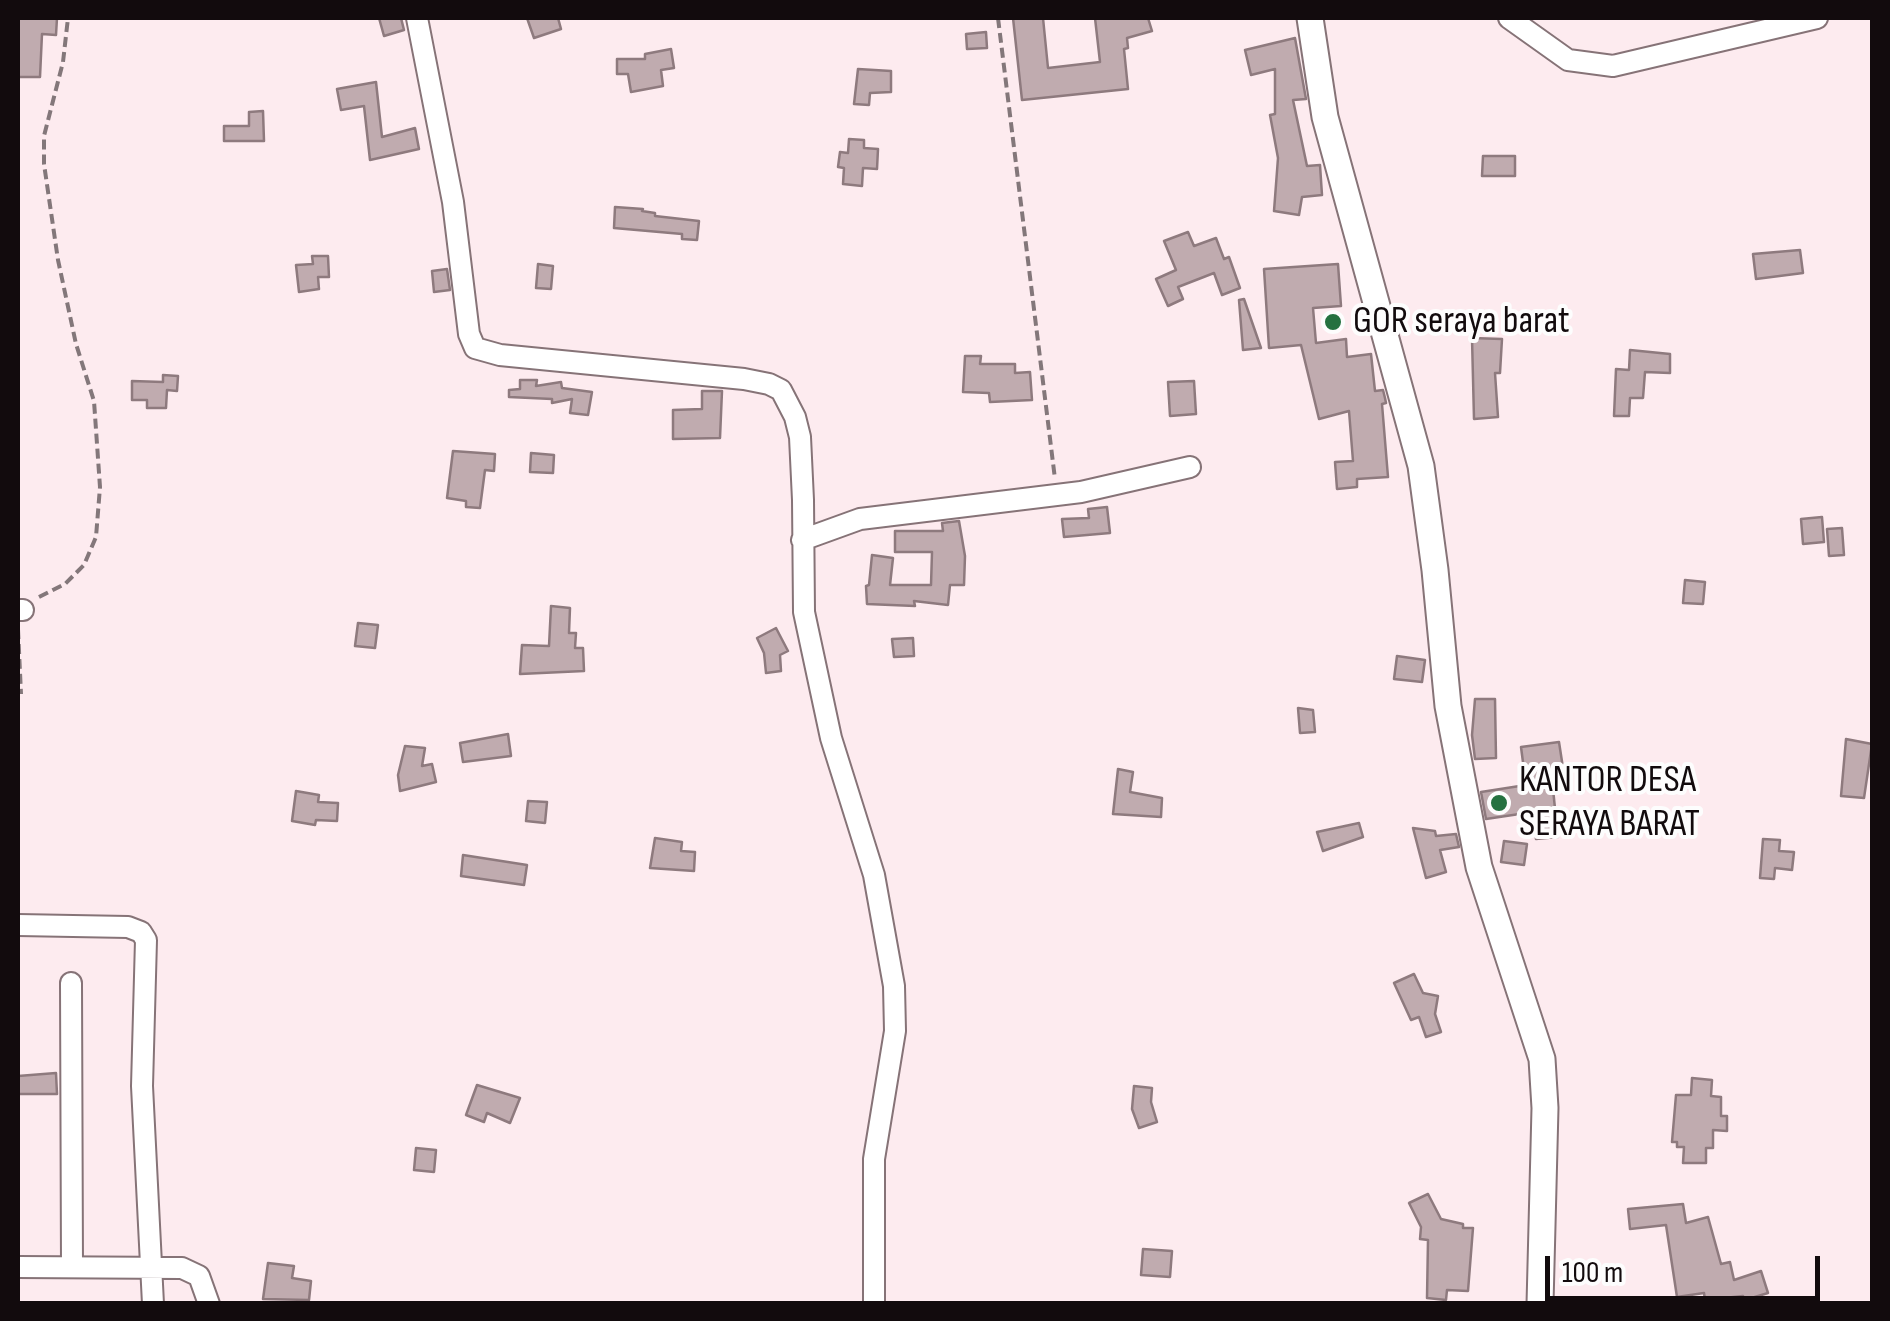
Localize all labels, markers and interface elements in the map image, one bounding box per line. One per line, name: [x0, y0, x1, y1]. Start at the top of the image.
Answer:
place label: GOR seraya barat: [1353, 299, 1570, 345]
marker: GOR seraya barat: [1322, 311, 1344, 333]
place label: KANTOR DESA SERAYA BARAT: [1519, 758, 1700, 848]
marker: KANTOR DESA SERAYA BARAT: [1488, 792, 1510, 814]
scale bar: [1550, 1236, 1825, 1298]
text: 100 m: [1562, 1255, 1623, 1291]

